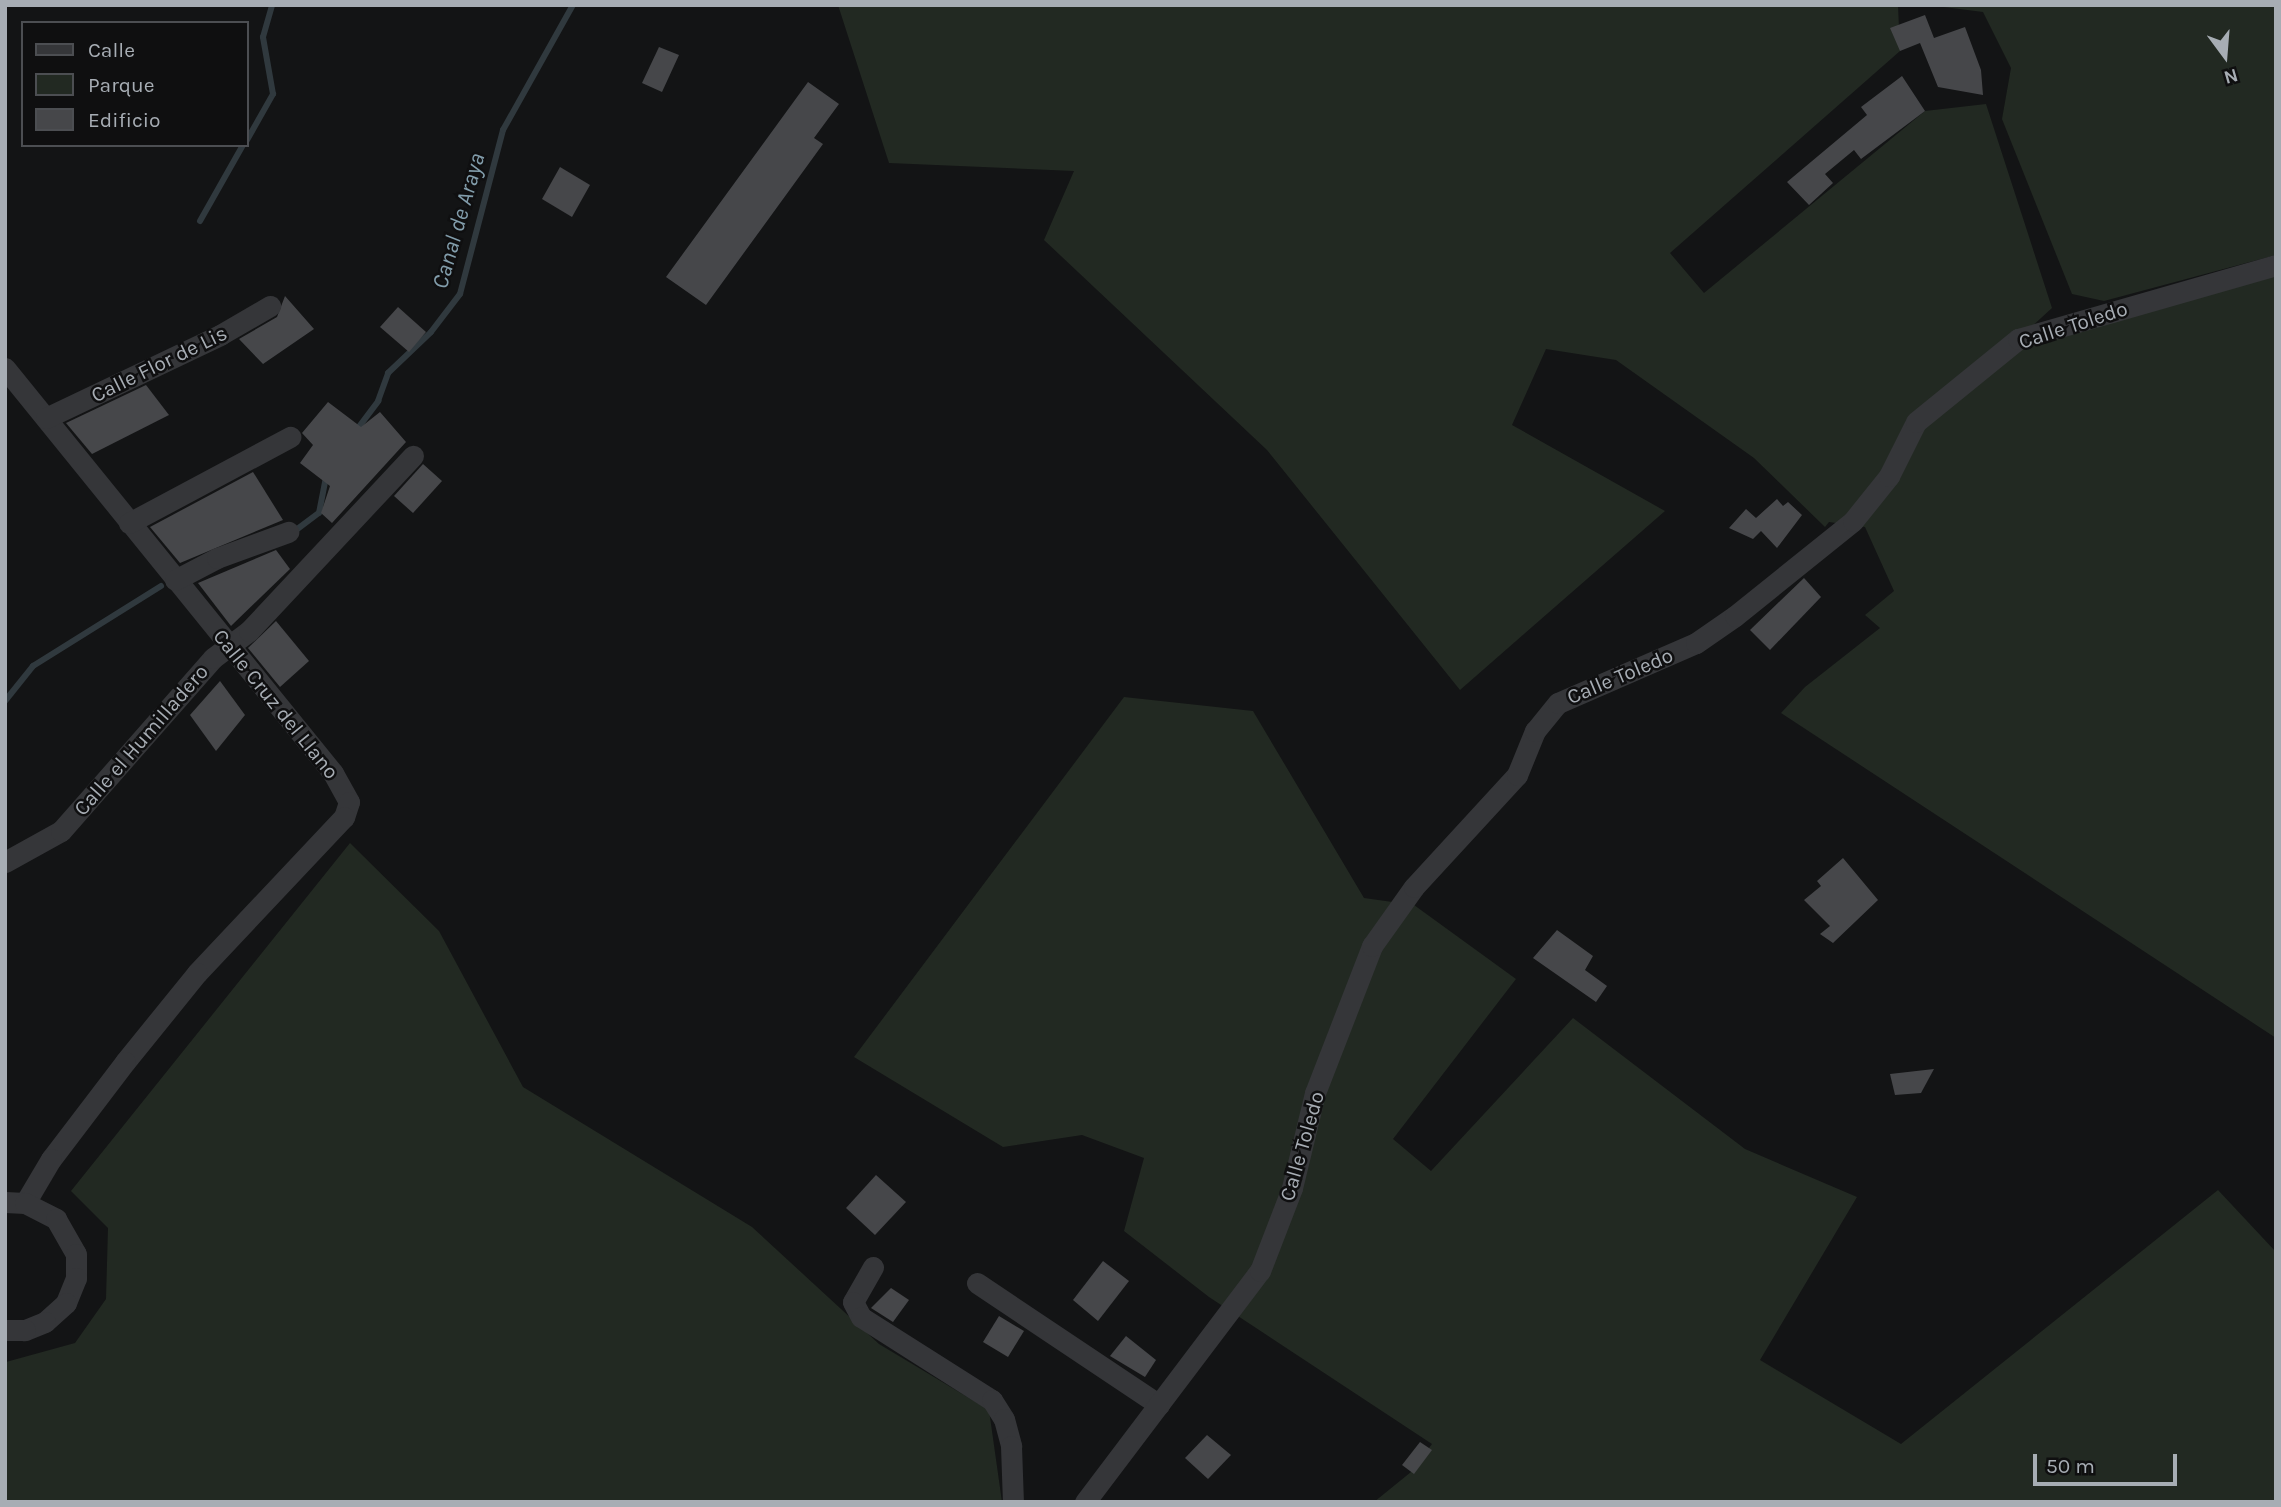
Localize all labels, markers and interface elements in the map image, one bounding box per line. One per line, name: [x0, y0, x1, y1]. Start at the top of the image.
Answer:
legend: [21, 21, 248, 147]
north arrow: [2190, 21, 2260, 91]
text: Calle: [88, 38, 135, 62]
text: N: [2221, 64, 2240, 89]
text: Parque: [88, 73, 155, 97]
text: Edificio: [88, 108, 161, 132]
water label: Canal de Araya: [426, 150, 492, 292]
street label: Calle Toledo: [2015, 296, 2131, 354]
street label: Calle Flor de Lis: [87, 320, 231, 408]
street label: Calle Cruz del Llano: [208, 624, 344, 784]
street label: Calle Toledo: [1563, 642, 1677, 710]
street label: Calle el Humilladero: [69, 659, 213, 821]
street label: Calle Toledo: [1274, 1088, 1330, 1204]
scale bar: [2036, 1440, 2180, 1484]
text: 50 m: [2046, 1454, 2095, 1478]

